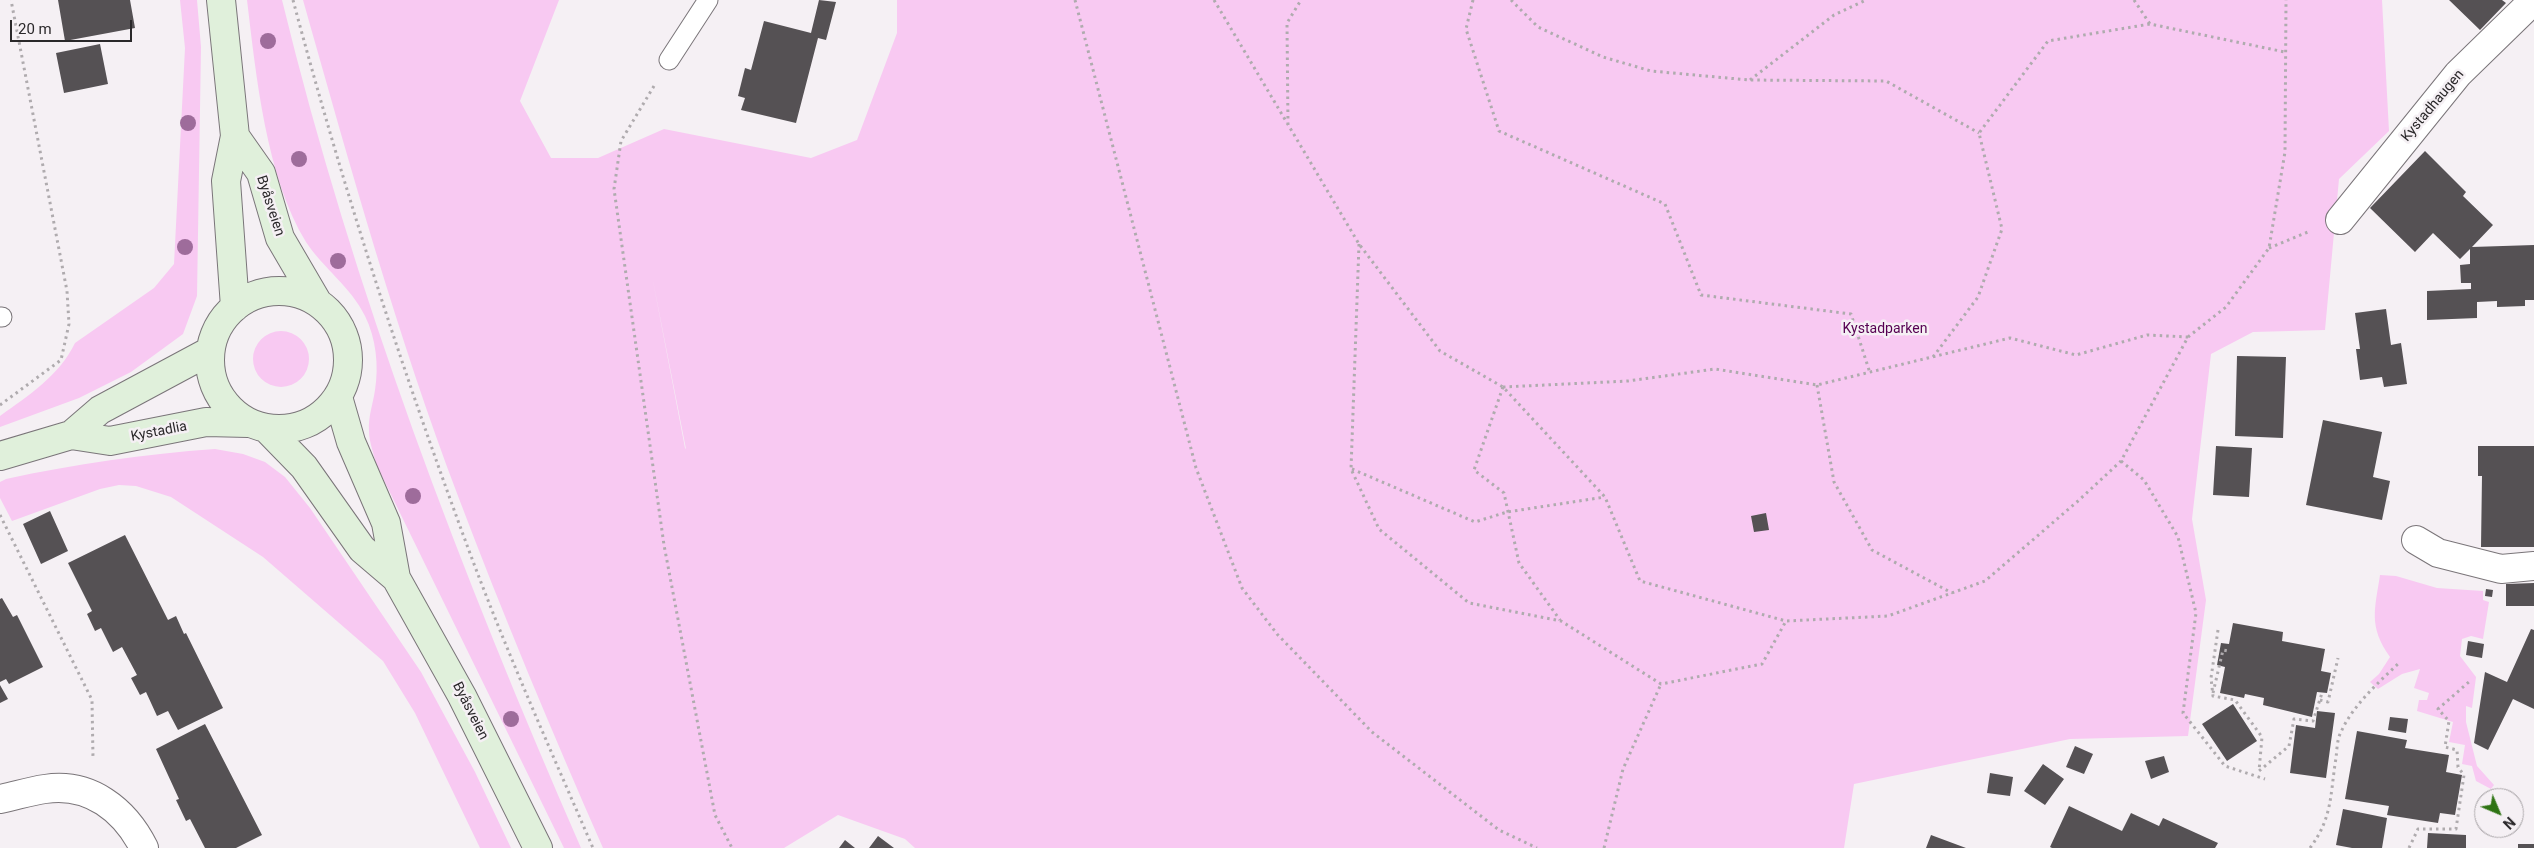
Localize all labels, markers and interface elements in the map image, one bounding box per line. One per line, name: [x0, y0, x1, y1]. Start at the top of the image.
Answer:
scale bar: [12, 10, 135, 42]
text: 20 m: [18, 20, 52, 38]
street label: Kystadhaugen: [2398, 67, 2468, 145]
street label: Byåsveien: [252, 174, 288, 238]
park label: Kystadparken: [1843, 321, 1927, 337]
street label: Kystadlia: [129, 418, 189, 446]
street label: Byåsveien: [448, 679, 492, 743]
north arrow: [2474, 788, 2524, 838]
text: N: [2500, 814, 2518, 832]

